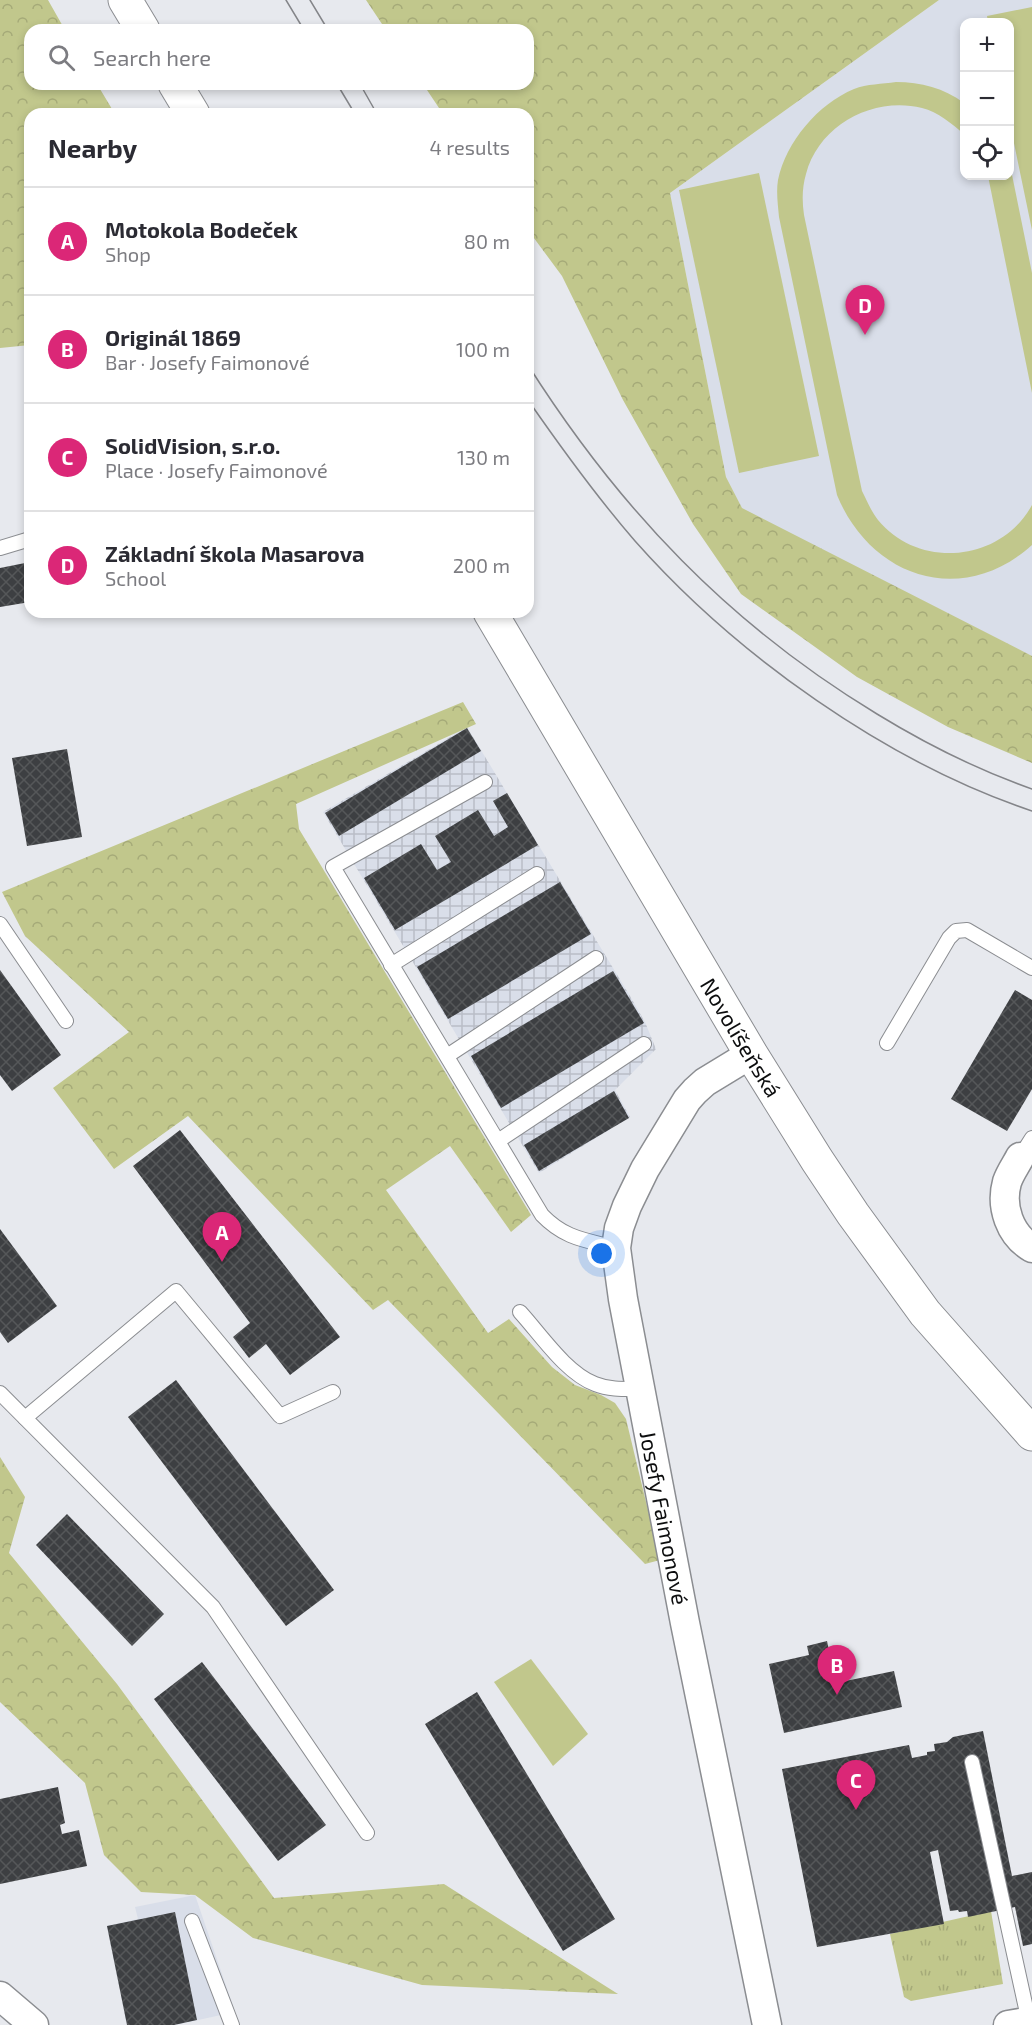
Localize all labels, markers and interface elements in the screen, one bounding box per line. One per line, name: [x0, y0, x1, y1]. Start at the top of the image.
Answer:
map controls: [960, 18, 1014, 180]
button: +: [960, 18, 1014, 72]
search box: [24, 24, 534, 90]
icon: search: [45, 41, 78, 74]
text: Search here: [93, 44, 211, 70]
button: −: [960, 72, 1014, 126]
button: locate: [960, 126, 1014, 180]
text: Nearby: [48, 132, 137, 163]
text: 4 results: [430, 135, 510, 159]
text: Motokola Bodeček: [105, 216, 298, 242]
text: A: [61, 229, 74, 253]
text: 80 m: [464, 229, 510, 253]
text: Shop: [105, 242, 151, 266]
pin: D: [846, 286, 884, 335]
text: Originál 1869: [105, 324, 241, 350]
text: B: [61, 337, 74, 361]
text: 100 m: [456, 337, 510, 361]
text: Bar · Josefy Faimonové: [105, 350, 310, 374]
text: SolidVision, s.r.o.: [105, 432, 280, 458]
text: C: [62, 445, 73, 469]
text: 130 m: [457, 445, 510, 469]
text: Place · Josefy Faimonové: [105, 458, 328, 482]
text: Základní škola Masarova: [105, 540, 364, 566]
text: D: [61, 553, 74, 577]
text: 200 m: [453, 553, 510, 577]
text: School: [105, 566, 166, 590]
street label: Novolíšeňská: [696, 973, 787, 1101]
pin: A: [202, 1212, 242, 1262]
your location: [587, 1239, 616, 1268]
street label: Josefy Faimonové: [635, 1428, 694, 1607]
pin: B: [818, 1646, 856, 1695]
pin: C: [836, 1760, 876, 1810]

